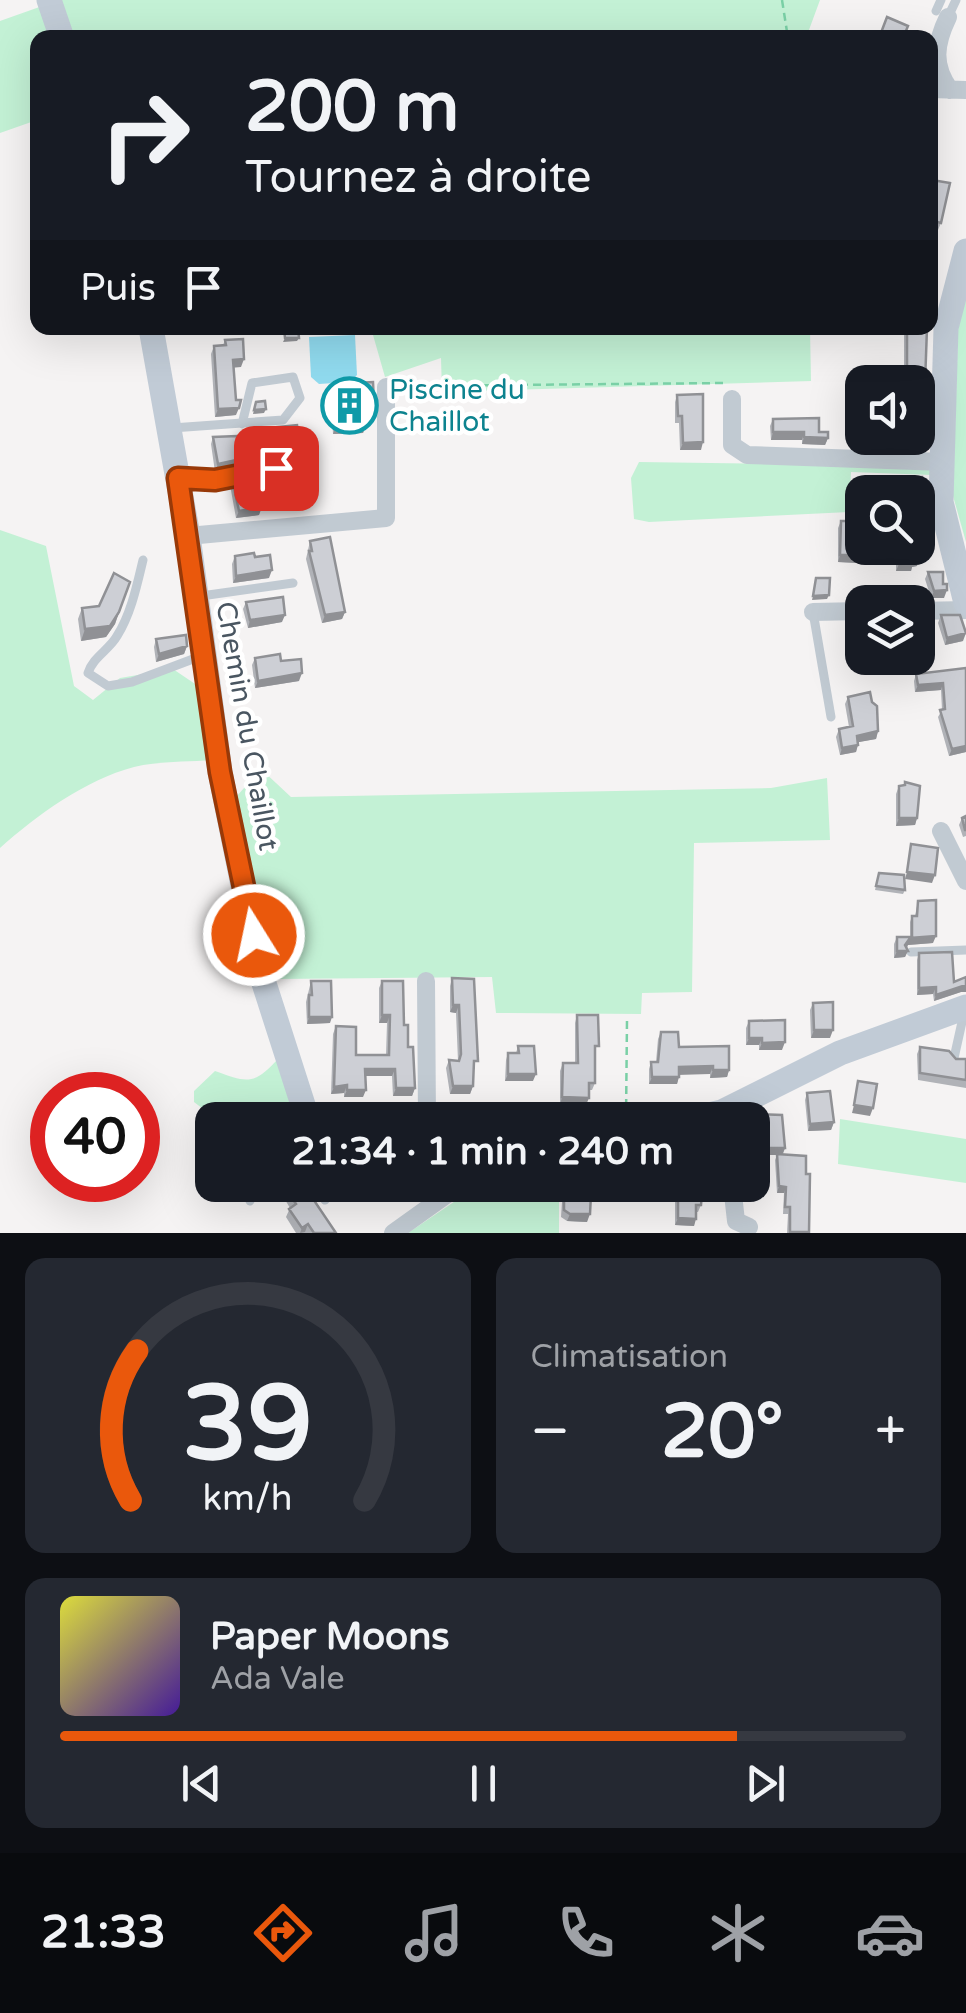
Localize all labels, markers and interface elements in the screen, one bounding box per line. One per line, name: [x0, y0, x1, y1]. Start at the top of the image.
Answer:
text: 200 m: [245, 66, 459, 150]
icon: right: [80, 70, 210, 200]
text: Tournez à droite: [245, 151, 591, 205]
icon: arrive: [176, 260, 231, 315]
text: Puis: [80, 265, 156, 311]
map controls: [845, 365, 935, 675]
button: sound: [845, 365, 935, 455]
place label: Piscine du Chaillot: [389, 373, 525, 439]
building icon: Piscine du Chaillot: [320, 375, 380, 435]
pin: [234, 426, 319, 511]
icon: arrive: [249, 441, 304, 496]
button: search: [845, 475, 935, 565]
button: layers: [845, 585, 935, 675]
street label: Chemin du Chaillot: [208, 599, 286, 854]
position arrow: [202, 883, 306, 987]
speed limit sign: 40: [30, 1072, 160, 1202]
text: 21:34 · 1 min · 240 m: [291, 1129, 674, 1175]
text: Climatisation: [531, 1338, 728, 1376]
text: 39: [182, 1363, 313, 1488]
text: 20°: [661, 1387, 784, 1477]
text: −: [531, 1399, 570, 1465]
text: +: [875, 1399, 906, 1465]
text: km/h: [203, 1477, 293, 1520]
text: Paper Moons: [210, 1614, 450, 1660]
text: Ada Vale: [210, 1660, 345, 1698]
icon: previous: [174, 1756, 229, 1811]
icon: pause: [456, 1756, 511, 1811]
icon: next: [738, 1756, 793, 1811]
icon: directions: [248, 1898, 318, 1968]
icon: music: [399, 1898, 469, 1968]
icon: phone: [551, 1898, 621, 1968]
icon: climate: [703, 1898, 773, 1968]
icon: car: [855, 1898, 925, 1968]
text: 21:33: [41, 1906, 166, 1960]

